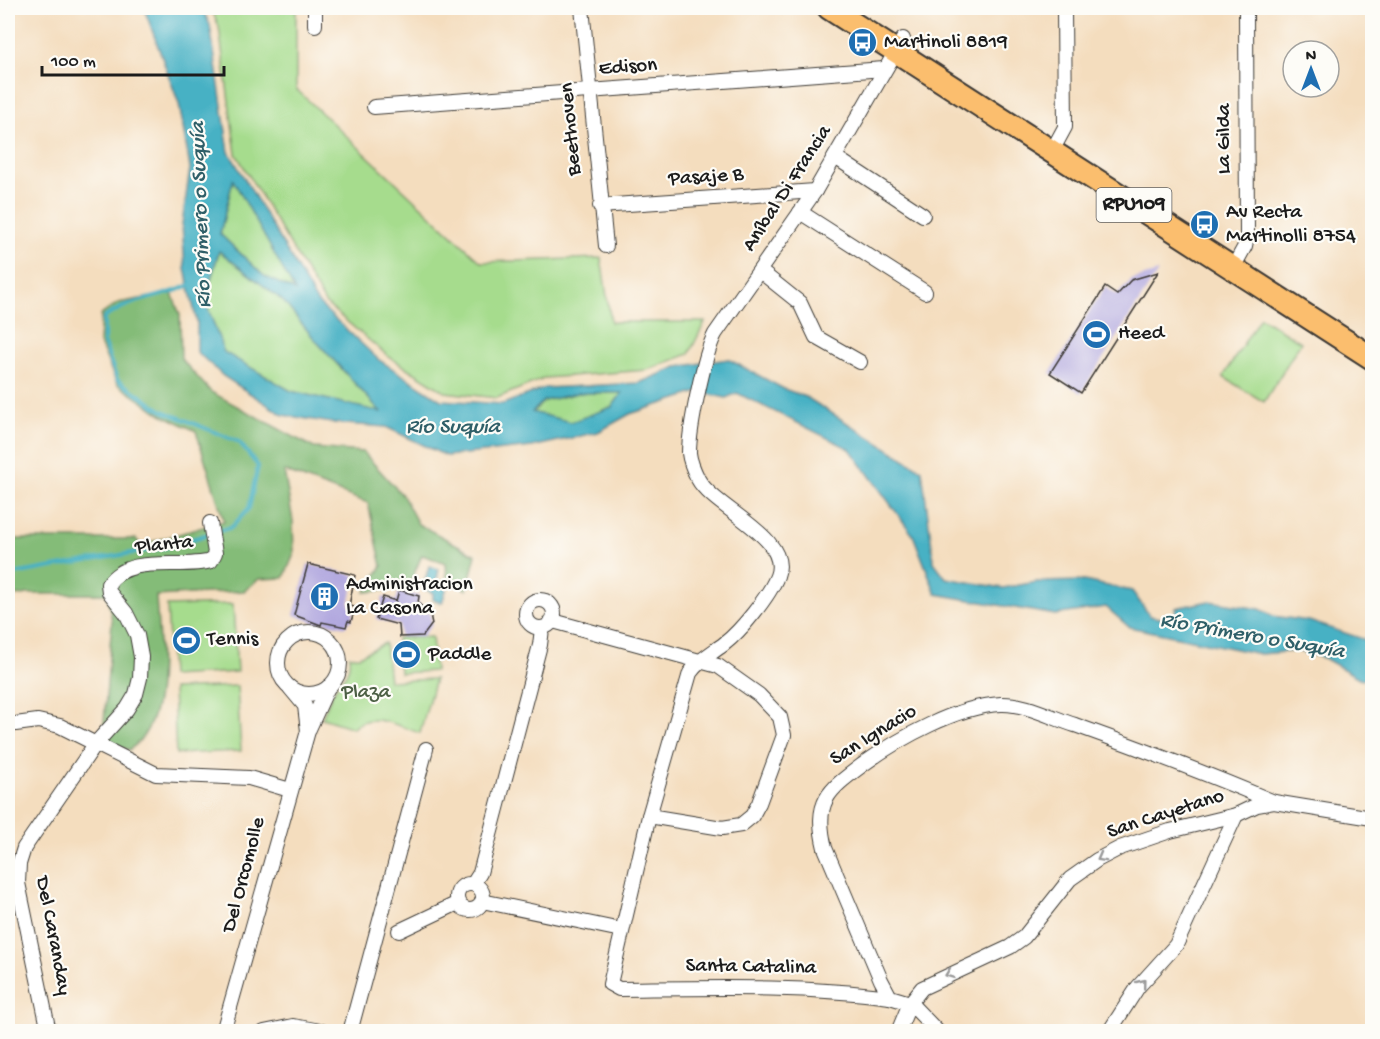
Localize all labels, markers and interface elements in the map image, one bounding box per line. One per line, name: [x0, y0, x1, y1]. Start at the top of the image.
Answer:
bus stop icon: Martinoli 8819: [847, 27, 879, 59]
place label: Martinoli 8819: [884, 31, 1008, 56]
scale bar: [42, 39, 224, 77]
north arrow: [1281, 39, 1341, 99]
text: N: [1306, 48, 1317, 67]
text: 100 m: [50, 52, 96, 73]
street label: Edison: [598, 53, 658, 83]
street label: Beethoven: [555, 81, 589, 178]
street label: La Gilda: [1213, 102, 1238, 174]
water label: Río Primero o Suquía: [186, 120, 218, 309]
street label: Aníbal Di Francia: [738, 120, 839, 257]
street label: Pasaje B: [667, 163, 746, 193]
road number: RPU109: [1096, 188, 1172, 222]
place label: Av Recta Martinolli 8754: [1226, 201, 1356, 250]
bus stop icon: Av Recta Martinolli 8754: [1189, 209, 1221, 241]
sports icon: Heed: [1081, 318, 1113, 350]
place label: Heed: [1118, 322, 1166, 347]
water label: Río Suquía: [406, 415, 502, 441]
street label: Planta: [133, 530, 196, 562]
place label: Administracion La Casona: [346, 573, 473, 622]
building icon: Administracion La Casona: [309, 581, 341, 613]
water label: Río Primero o Suquía: [1158, 608, 1348, 666]
sports icon: Tennis: [170, 624, 202, 656]
place label: Tennis: [206, 628, 259, 653]
sports icon: Paddle: [391, 639, 423, 671]
place label: Paddle: [427, 643, 492, 668]
park label: Plaza: [341, 681, 392, 706]
street label: San Ignacio: [826, 699, 922, 772]
street label: San Cayetano: [1104, 784, 1228, 846]
street label: Del Orcomolle: [217, 814, 273, 937]
one-way arrow: [1097, 851, 1107, 862]
street label: Del Caranday: [28, 872, 76, 998]
street label: Santa Catalina: [685, 954, 818, 982]
one-way arrow: [944, 966, 955, 979]
one-way arrow: [1135, 979, 1146, 990]

